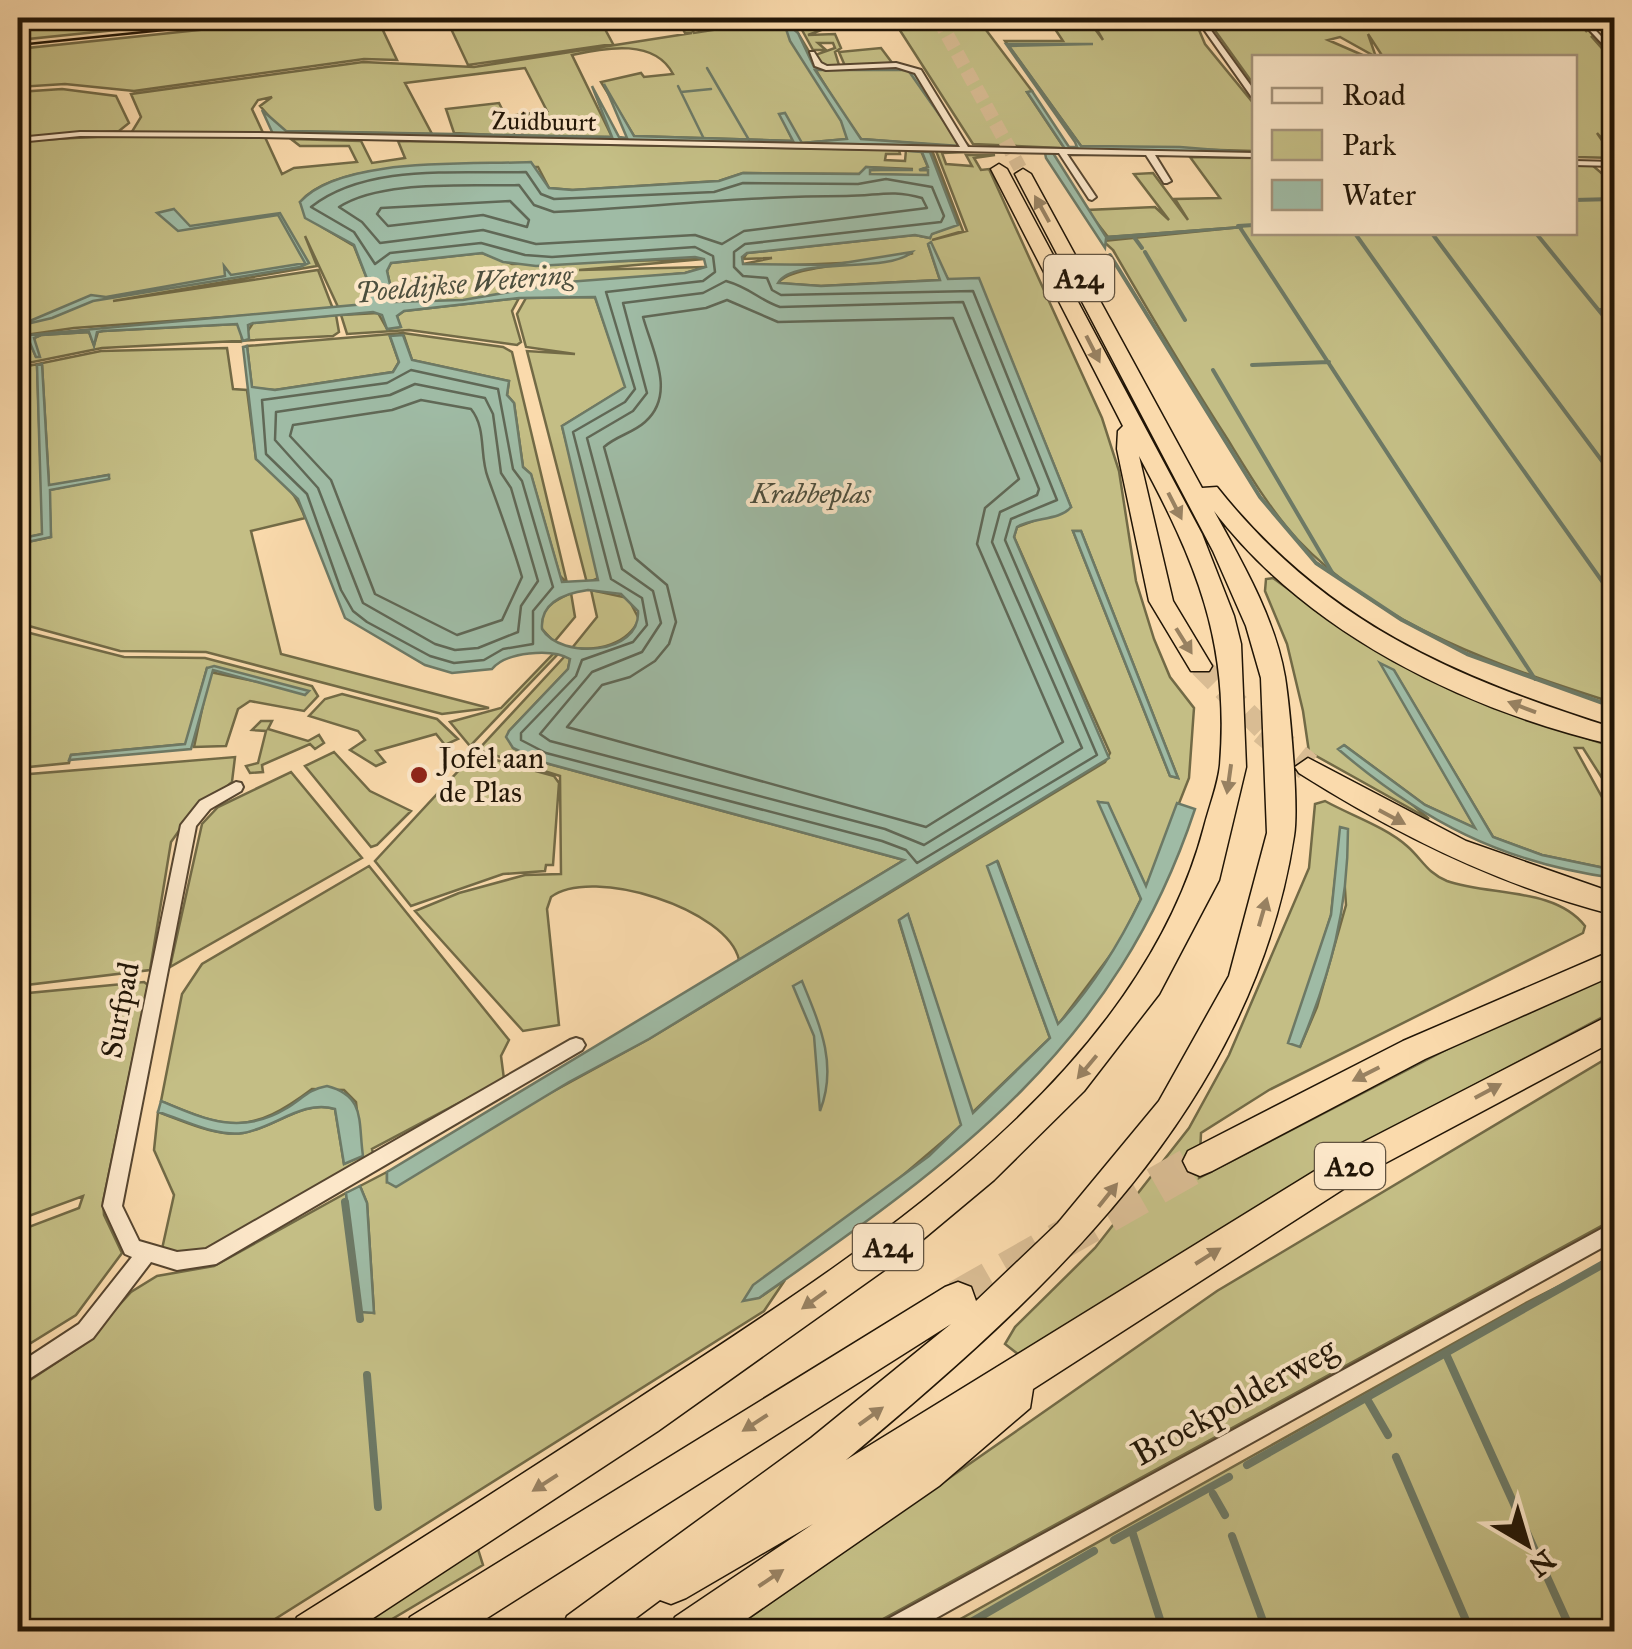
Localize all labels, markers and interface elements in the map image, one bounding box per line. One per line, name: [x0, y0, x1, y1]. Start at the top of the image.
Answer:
legend: [1252, 55, 1577, 235]
text: Road: [1342, 77, 1406, 113]
street label: Zuidbuurt: [491, 105, 597, 138]
text: Park: [1342, 127, 1396, 163]
text: Water: [1342, 177, 1417, 213]
one-way arrow: [1034, 195, 1051, 224]
road number: A24: [1044, 255, 1114, 301]
water label: Poeldijkse Wetering: [354, 256, 575, 310]
one-way arrow: [1084, 335, 1101, 364]
water label: Krabbeplas: [749, 476, 872, 511]
one-way arrow: [1166, 492, 1183, 521]
one-way arrow: [1174, 627, 1192, 655]
one-way arrow: [1507, 698, 1537, 714]
place label: Jofel aan de Plas: [436, 740, 544, 810]
marker: Jofel aan de Plas: [408, 764, 430, 786]
one-way arrow: [1220, 764, 1236, 796]
one-way arrow: [1377, 809, 1406, 826]
one-way arrow: [1256, 896, 1271, 927]
street label: Surfpad: [93, 959, 147, 1061]
one-way arrow: [1076, 1054, 1098, 1079]
one-way arrow: [1351, 1066, 1380, 1083]
one-way arrow: [1474, 1083, 1503, 1100]
road number: A20: [1315, 1143, 1385, 1189]
one-way arrow: [1097, 1182, 1118, 1207]
road number: A24: [853, 1224, 923, 1270]
one-way arrow: [1194, 1247, 1222, 1265]
one-way arrow: [801, 1290, 827, 1310]
street label: Broekpolderweg: [1124, 1327, 1345, 1476]
one-way arrow: [858, 1407, 884, 1426]
one-way arrow: [742, 1413, 769, 1431]
one-way arrow: [532, 1473, 559, 1491]
north arrow: [1477, 1494, 1577, 1594]
text: N: [1522, 1542, 1562, 1585]
one-way arrow: [757, 1569, 784, 1587]

